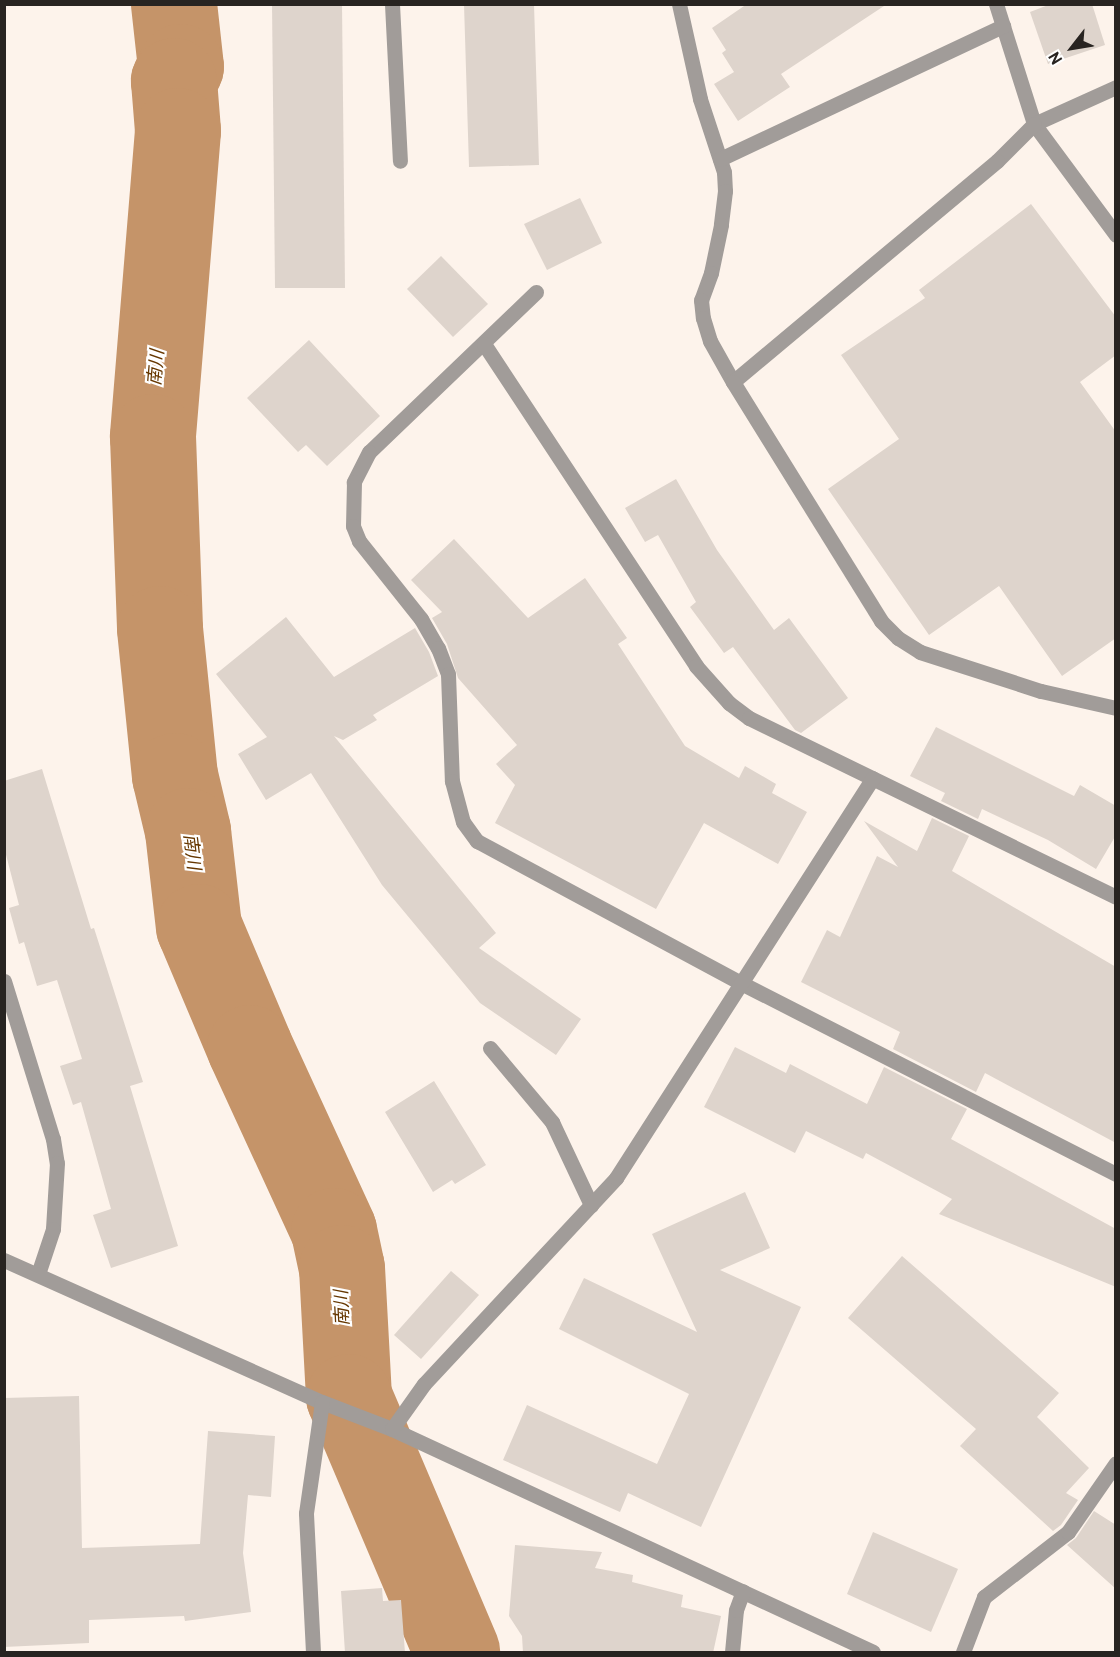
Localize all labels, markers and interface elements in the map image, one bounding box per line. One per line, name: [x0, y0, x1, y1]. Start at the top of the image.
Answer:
north arrow: [1042, 18, 1102, 78]
text: N: [1045, 47, 1068, 67]
water label: 南川: [146, 349, 170, 387]
water label: 南川: [177, 833, 203, 871]
water label: 南川: [332, 1289, 356, 1327]

